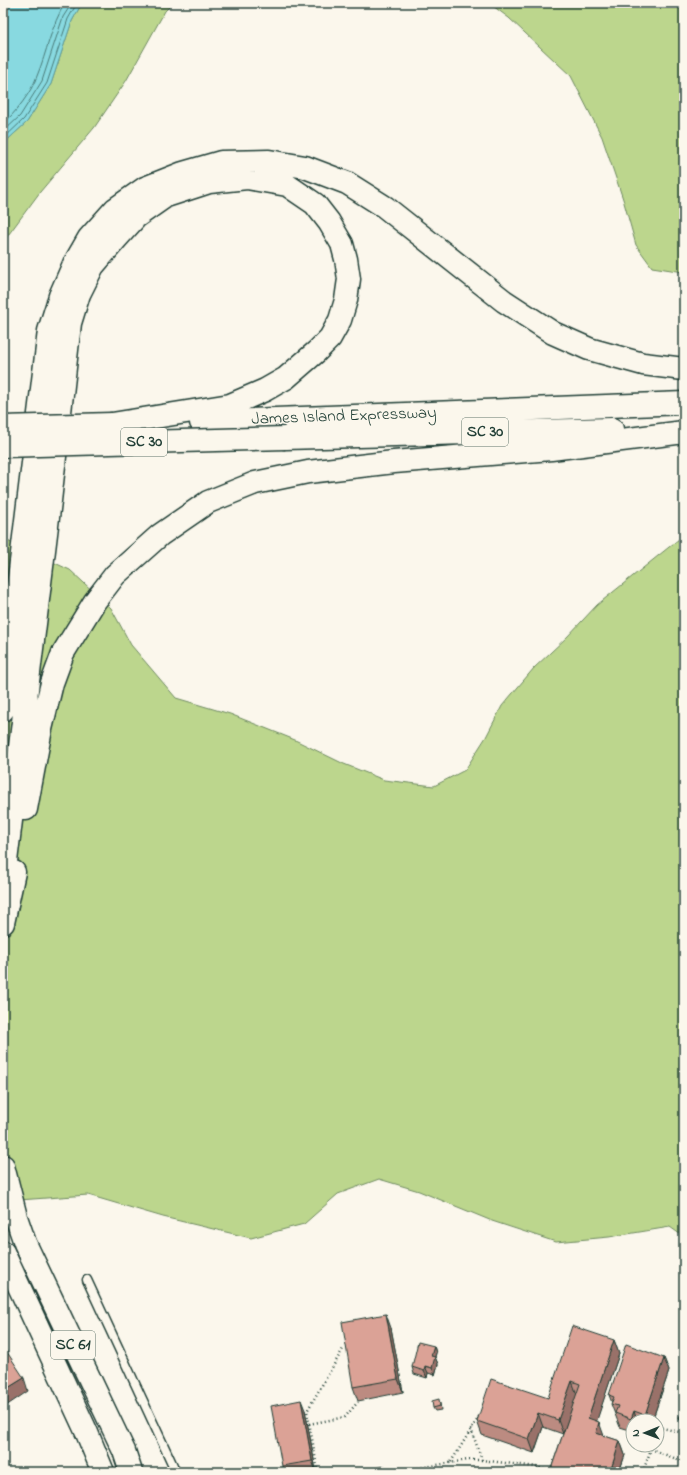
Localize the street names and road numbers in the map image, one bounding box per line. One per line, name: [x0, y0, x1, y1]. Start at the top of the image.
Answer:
street label: James Island Expressway: [251, 400, 437, 433]
road number: SC 30: [462, 418, 508, 446]
road number: SC 30: [121, 428, 167, 456]
road number: SC 61: [51, 1331, 95, 1359]

